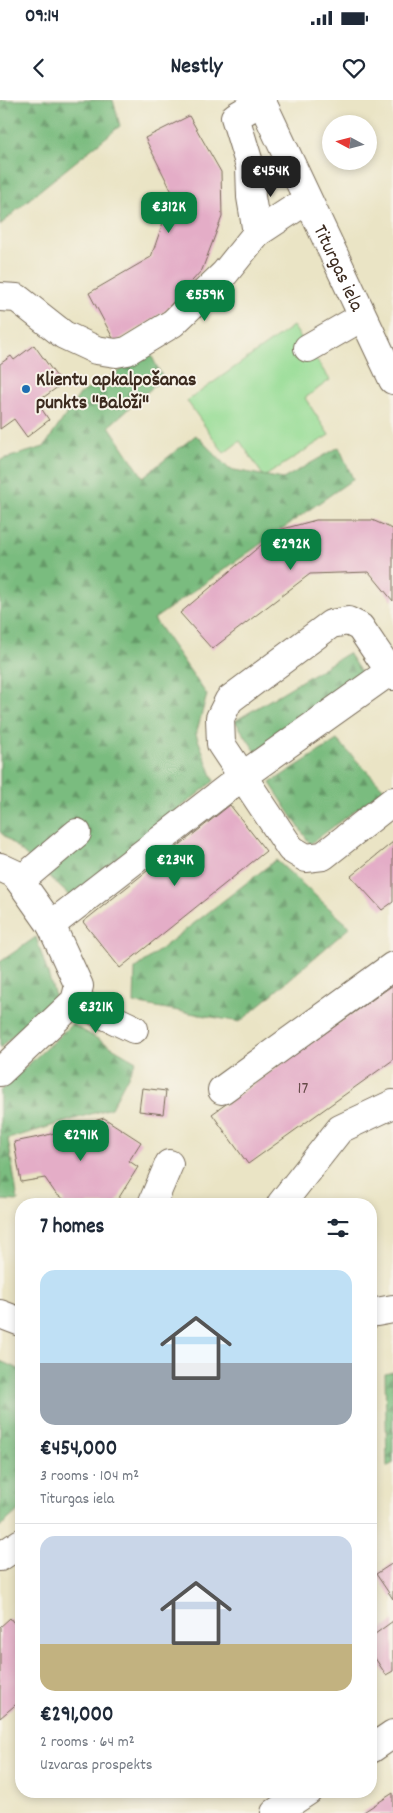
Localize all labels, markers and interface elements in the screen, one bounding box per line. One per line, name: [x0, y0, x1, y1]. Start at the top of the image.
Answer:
text: 09:14: [25, 4, 59, 31]
text: Nestly: [170, 52, 223, 83]
icon: back: [25, 54, 53, 82]
icon: heart: [340, 54, 368, 82]
north arrow: [322, 115, 378, 170]
map controls: [322, 115, 377, 170]
pin: €454K: [236, 156, 306, 198]
text: €454K: [252, 160, 290, 183]
pin: €312K: [134, 192, 204, 234]
text: €312K: [152, 196, 186, 219]
street label: Titurgas iela: [305, 221, 370, 317]
pin: €559K: [170, 280, 240, 322]
text: €559K: [186, 284, 224, 307]
place label: Klientu apkalpošanas punkts "Baloži": [36, 367, 196, 418]
marker: Klientu apkalpošanas punkts "Baloži": [20, 383, 32, 395]
pin: €292K: [256, 528, 326, 571]
text: €292K: [272, 533, 310, 556]
pin: €234K: [140, 844, 210, 887]
text: €234K: [156, 849, 194, 872]
pin: €321K: [61, 992, 131, 1034]
text: €321K: [79, 996, 113, 1019]
house number: 17: [298, 1077, 309, 1102]
pin: €291K: [46, 1120, 116, 1162]
text: €291K: [64, 1124, 98, 1147]
text: 7 homes: [40, 1213, 104, 1243]
icon: filters: [324, 1214, 352, 1242]
icon: home: [151, 1303, 241, 1393]
text: €454,000: [40, 1435, 117, 1465]
text: 3 rooms · 104 m²: [40, 1465, 139, 1488]
text: Titurgas iela: [40, 1488, 114, 1511]
icon: home: [151, 1568, 241, 1658]
text: €291,000: [40, 1701, 113, 1731]
text: 2 rooms · 64 m²: [40, 1731, 135, 1754]
text: Uzvaras prospekts: [40, 1754, 153, 1777]

